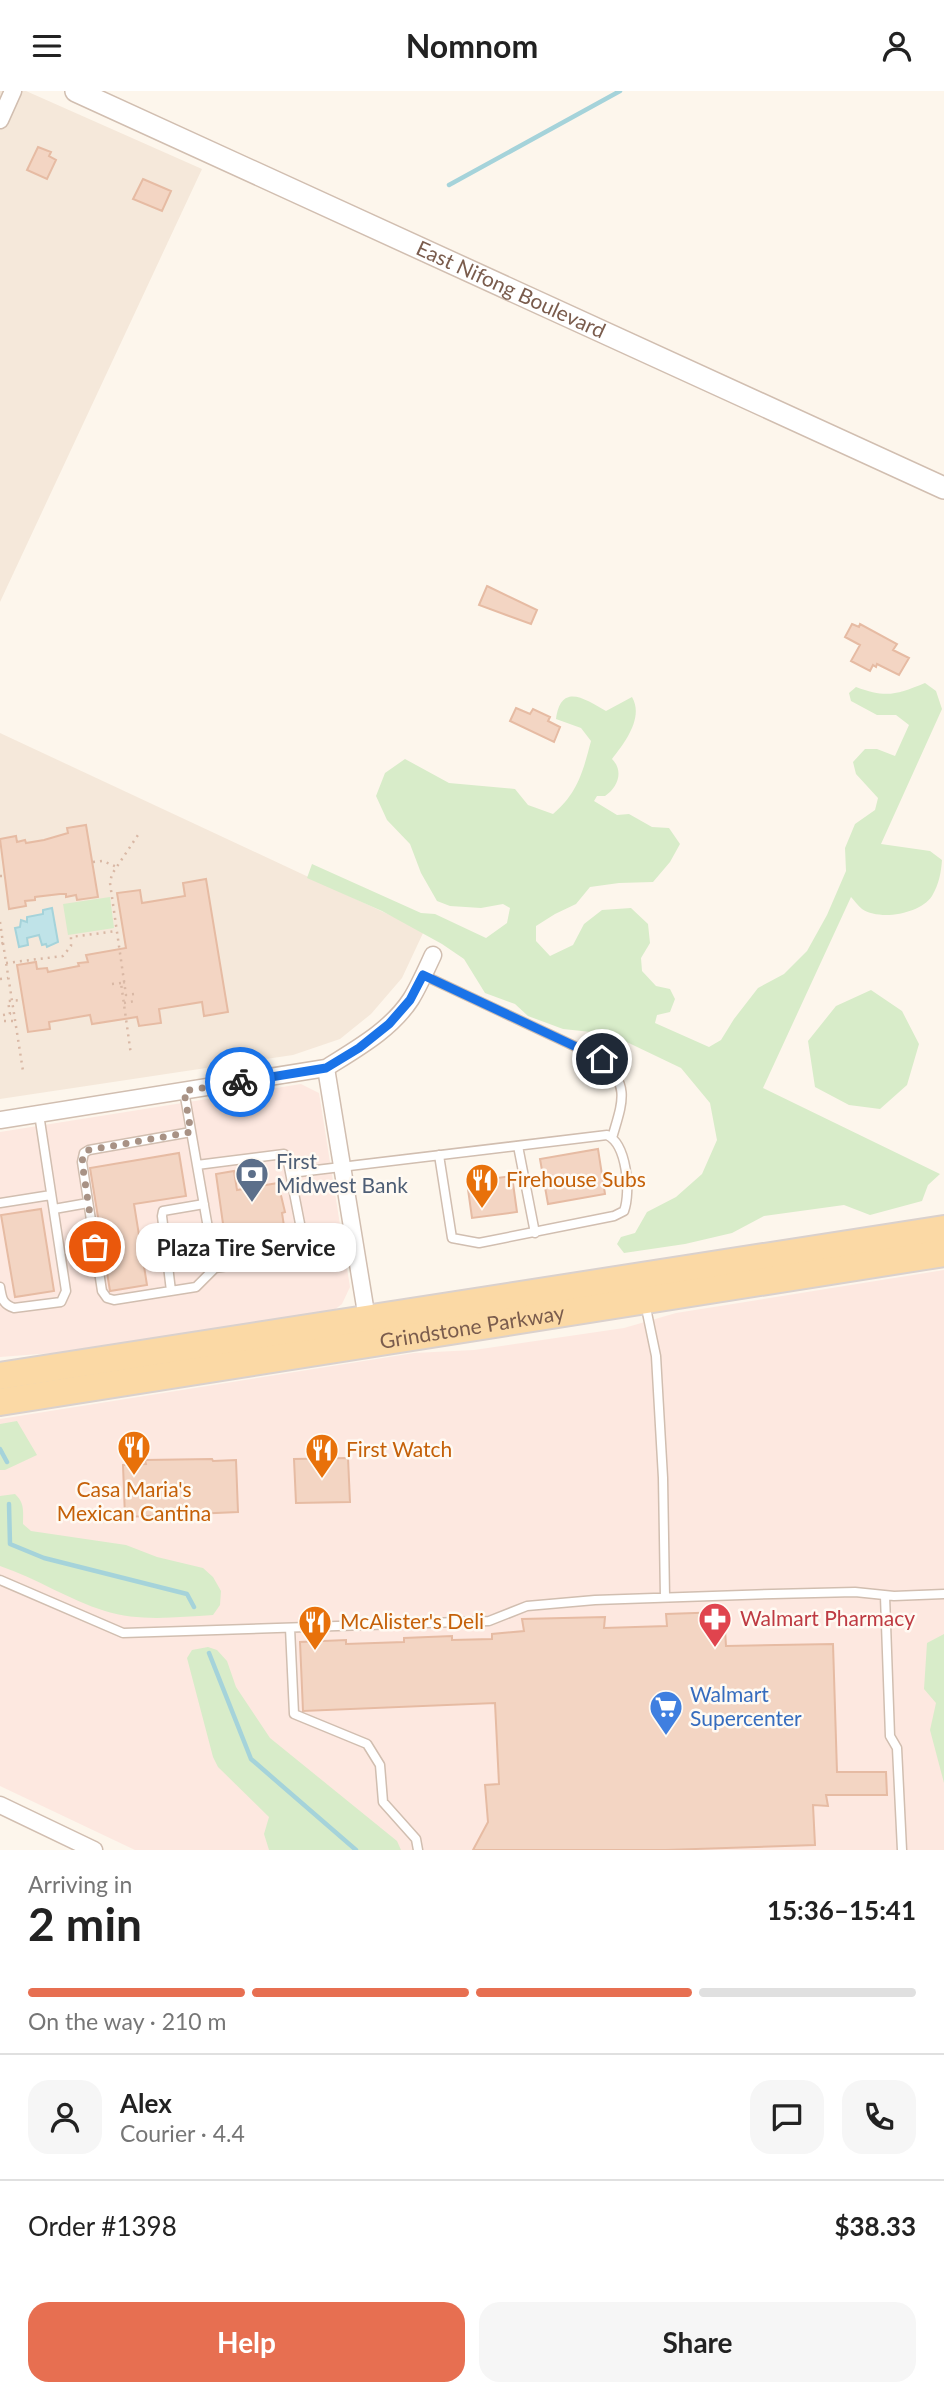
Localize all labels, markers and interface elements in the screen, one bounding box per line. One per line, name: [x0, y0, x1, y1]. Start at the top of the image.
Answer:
text: Nomnom: [406, 26, 538, 65]
icon: menu: [28, 27, 66, 65]
icon: person: [878, 27, 916, 65]
street label: East Nifong Boulevard: [413, 234, 610, 343]
pin: [572, 1029, 632, 1089]
icon: home: [583, 1040, 621, 1078]
courier: [205, 1047, 275, 1117]
icon: bike: [221, 1063, 259, 1101]
place label: First Midwest Bank: [276, 1148, 408, 1197]
bank icon: First Midwest Bank: [233, 1155, 271, 1204]
restaurant icon: Firehouse Subs: [463, 1161, 501, 1210]
place label: Firehouse Subs: [506, 1166, 646, 1191]
pin: [65, 1217, 125, 1277]
callout: Plaza Tire Service: [137, 1223, 358, 1271]
icon: bag: [76, 1228, 114, 1266]
text: Plaza Tire Service: [157, 1233, 335, 1261]
street label: Grindstone Parkway: [378, 1299, 566, 1353]
restaurant icon: Casa Maria's Mexican Cantina: [115, 1428, 153, 1477]
restaurant icon: First Watch: [303, 1431, 341, 1480]
place label: First Watch: [346, 1436, 452, 1461]
place label: Casa Maria's Mexican Cantina: [57, 1476, 211, 1525]
pharmacy icon: Walmart Pharmacy: [696, 1600, 734, 1649]
restaurant icon: McAlister's Deli: [296, 1603, 334, 1652]
place label: Walmart Pharmacy: [740, 1605, 915, 1630]
place label: McAlister's Deli: [340, 1608, 484, 1633]
place label: Walmart Supercenter: [690, 1681, 802, 1730]
supermarket icon: Walmart Supercenter: [647, 1688, 685, 1737]
text: Arriving in: [28, 1870, 132, 1898]
text: 15:36–15:41: [767, 1894, 916, 1926]
text: 2 min: [28, 1896, 142, 1951]
text: On the way · 210 m: [28, 2007, 227, 2035]
button: person: [28, 2080, 102, 2154]
button: chat: [750, 2080, 824, 2154]
button: phone: [842, 2080, 916, 2154]
text: Alex: [120, 2087, 172, 2119]
text: Courier · 4.4: [120, 2119, 245, 2147]
text: Order #1398: [28, 2210, 177, 2242]
text: $38.33: [834, 2210, 916, 2242]
button: Help: [28, 2302, 465, 2382]
button: Share: [479, 2302, 916, 2382]

